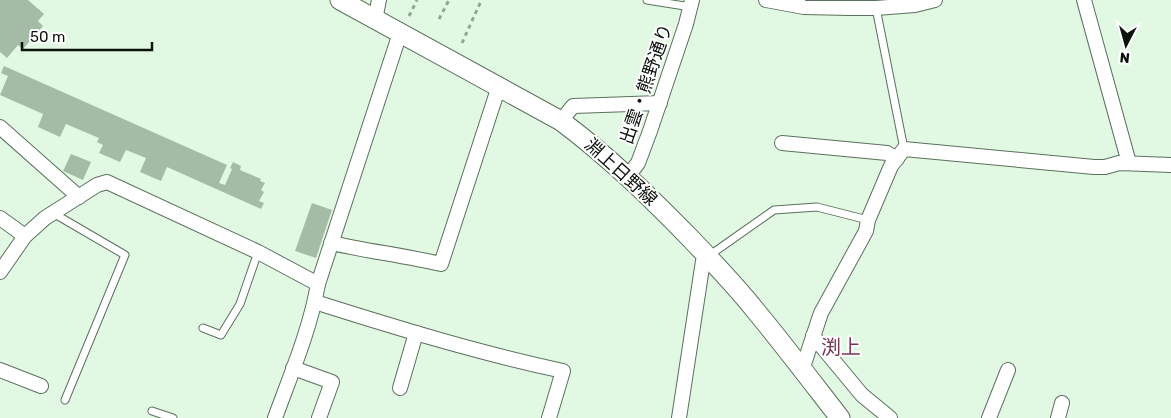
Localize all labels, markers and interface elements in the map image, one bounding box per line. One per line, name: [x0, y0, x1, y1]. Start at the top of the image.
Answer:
scale bar: [22, 20, 152, 52]
north arrow: [1101, 20, 1151, 70]
street label: 出雲・熊野通り: [615, 21, 677, 147]
text: 50 m: [30, 28, 65, 46]
text: N: [1119, 48, 1131, 66]
street label: 淵上日野線: [580, 134, 662, 210]
district label: 渕上: [821, 335, 861, 359]

